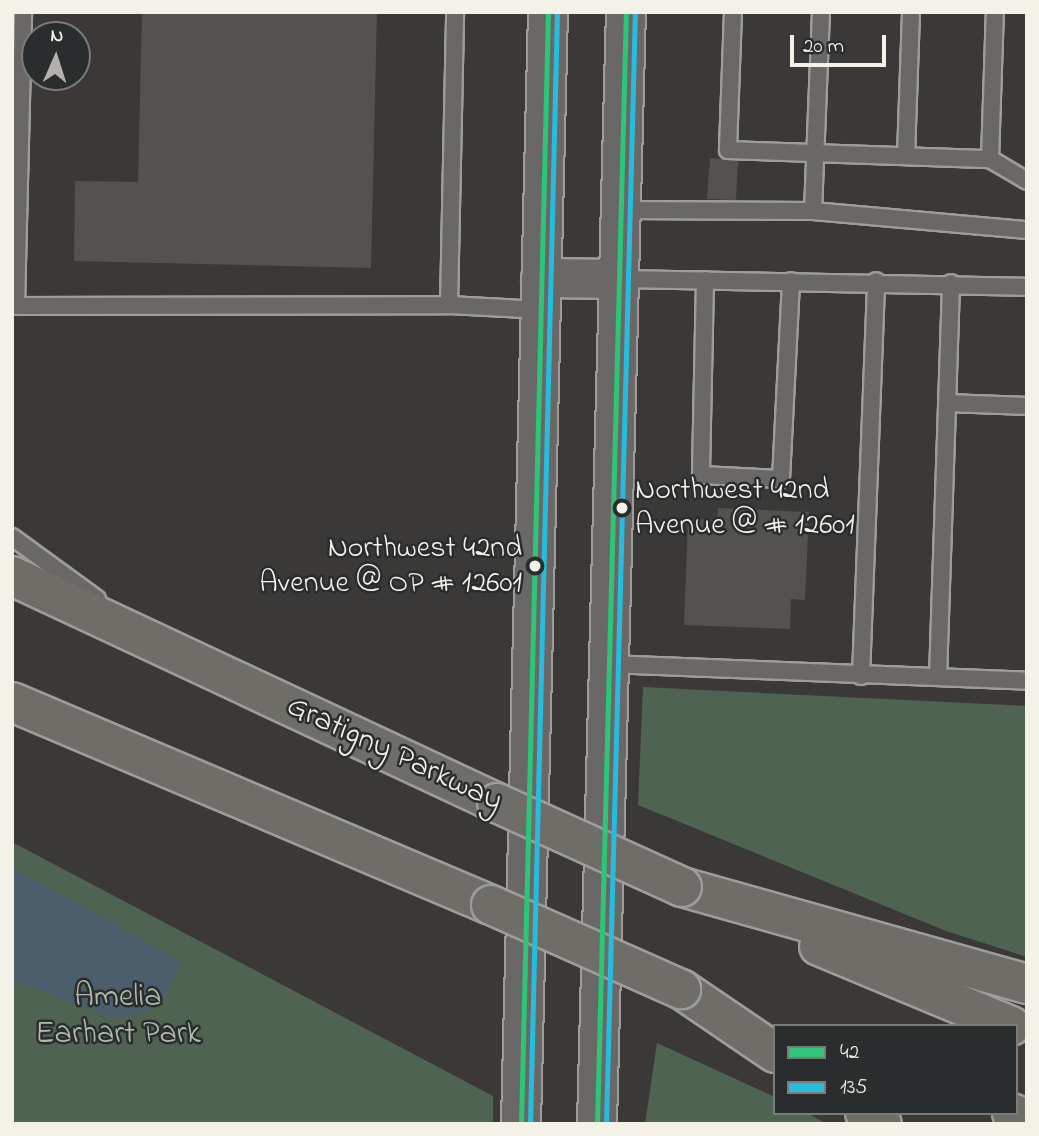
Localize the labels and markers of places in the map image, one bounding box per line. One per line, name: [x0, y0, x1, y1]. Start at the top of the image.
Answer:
place label: Northwest 42nd Avenue @ # 12601: [635, 473, 855, 544]
marker: Northwest 42nd Avenue @ # 12601: [615, 501, 629, 515]
place label: Northwest 42nd Avenue @ OP # 12601: [259, 531, 522, 602]
marker: Northwest 42nd Avenue @ OP # 12601: [528, 559, 542, 573]

